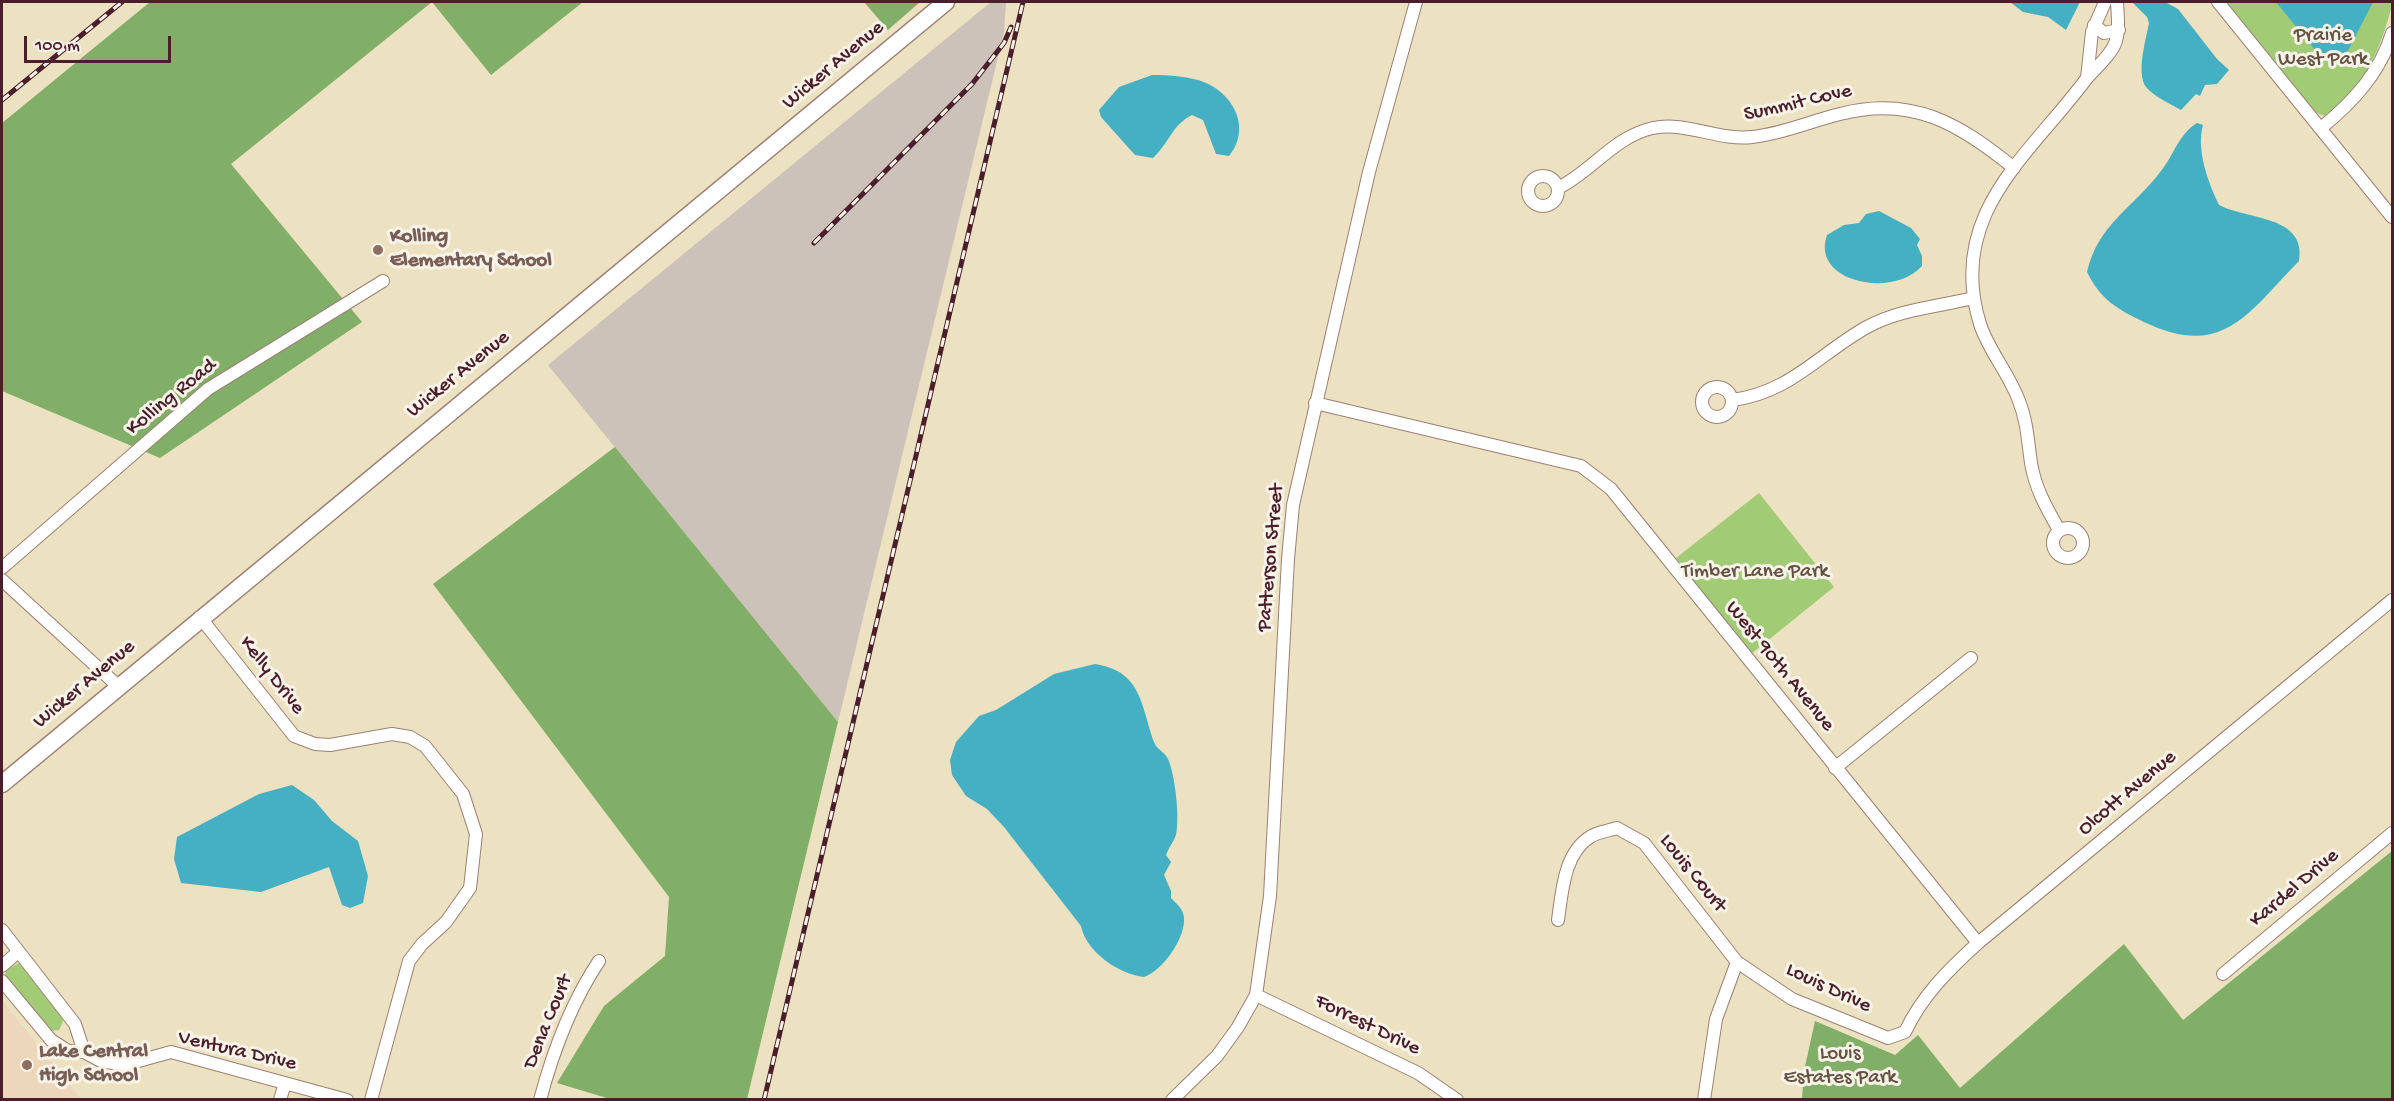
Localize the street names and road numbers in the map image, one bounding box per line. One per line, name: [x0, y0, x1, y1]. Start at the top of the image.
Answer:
street label: Wicker Avenue: [778, 16, 890, 116]
street label: Summit Cove: [1742, 79, 1854, 129]
street label: Wicker Avenue: [402, 326, 516, 424]
street label: Kolling Road: [122, 354, 222, 442]
street label: Patterson Street: [1253, 483, 1291, 633]
street label: West 90th Avenue: [1719, 597, 1839, 737]
street label: Kelly Drive: [233, 632, 309, 720]
street label: Wicker Avenue: [29, 635, 141, 735]
street label: Olcott Avenue: [2074, 746, 2182, 842]
street label: Louis Court: [1653, 830, 1731, 918]
street label: Kardel Drive: [2245, 844, 2345, 934]
street label: Louis Drive: [1781, 958, 1875, 1020]
street label: Dena Court: [519, 971, 579, 1073]
street label: Forrest Drive: [1310, 990, 1424, 1062]
street label: Ventura Drive: [175, 1026, 299, 1078]

